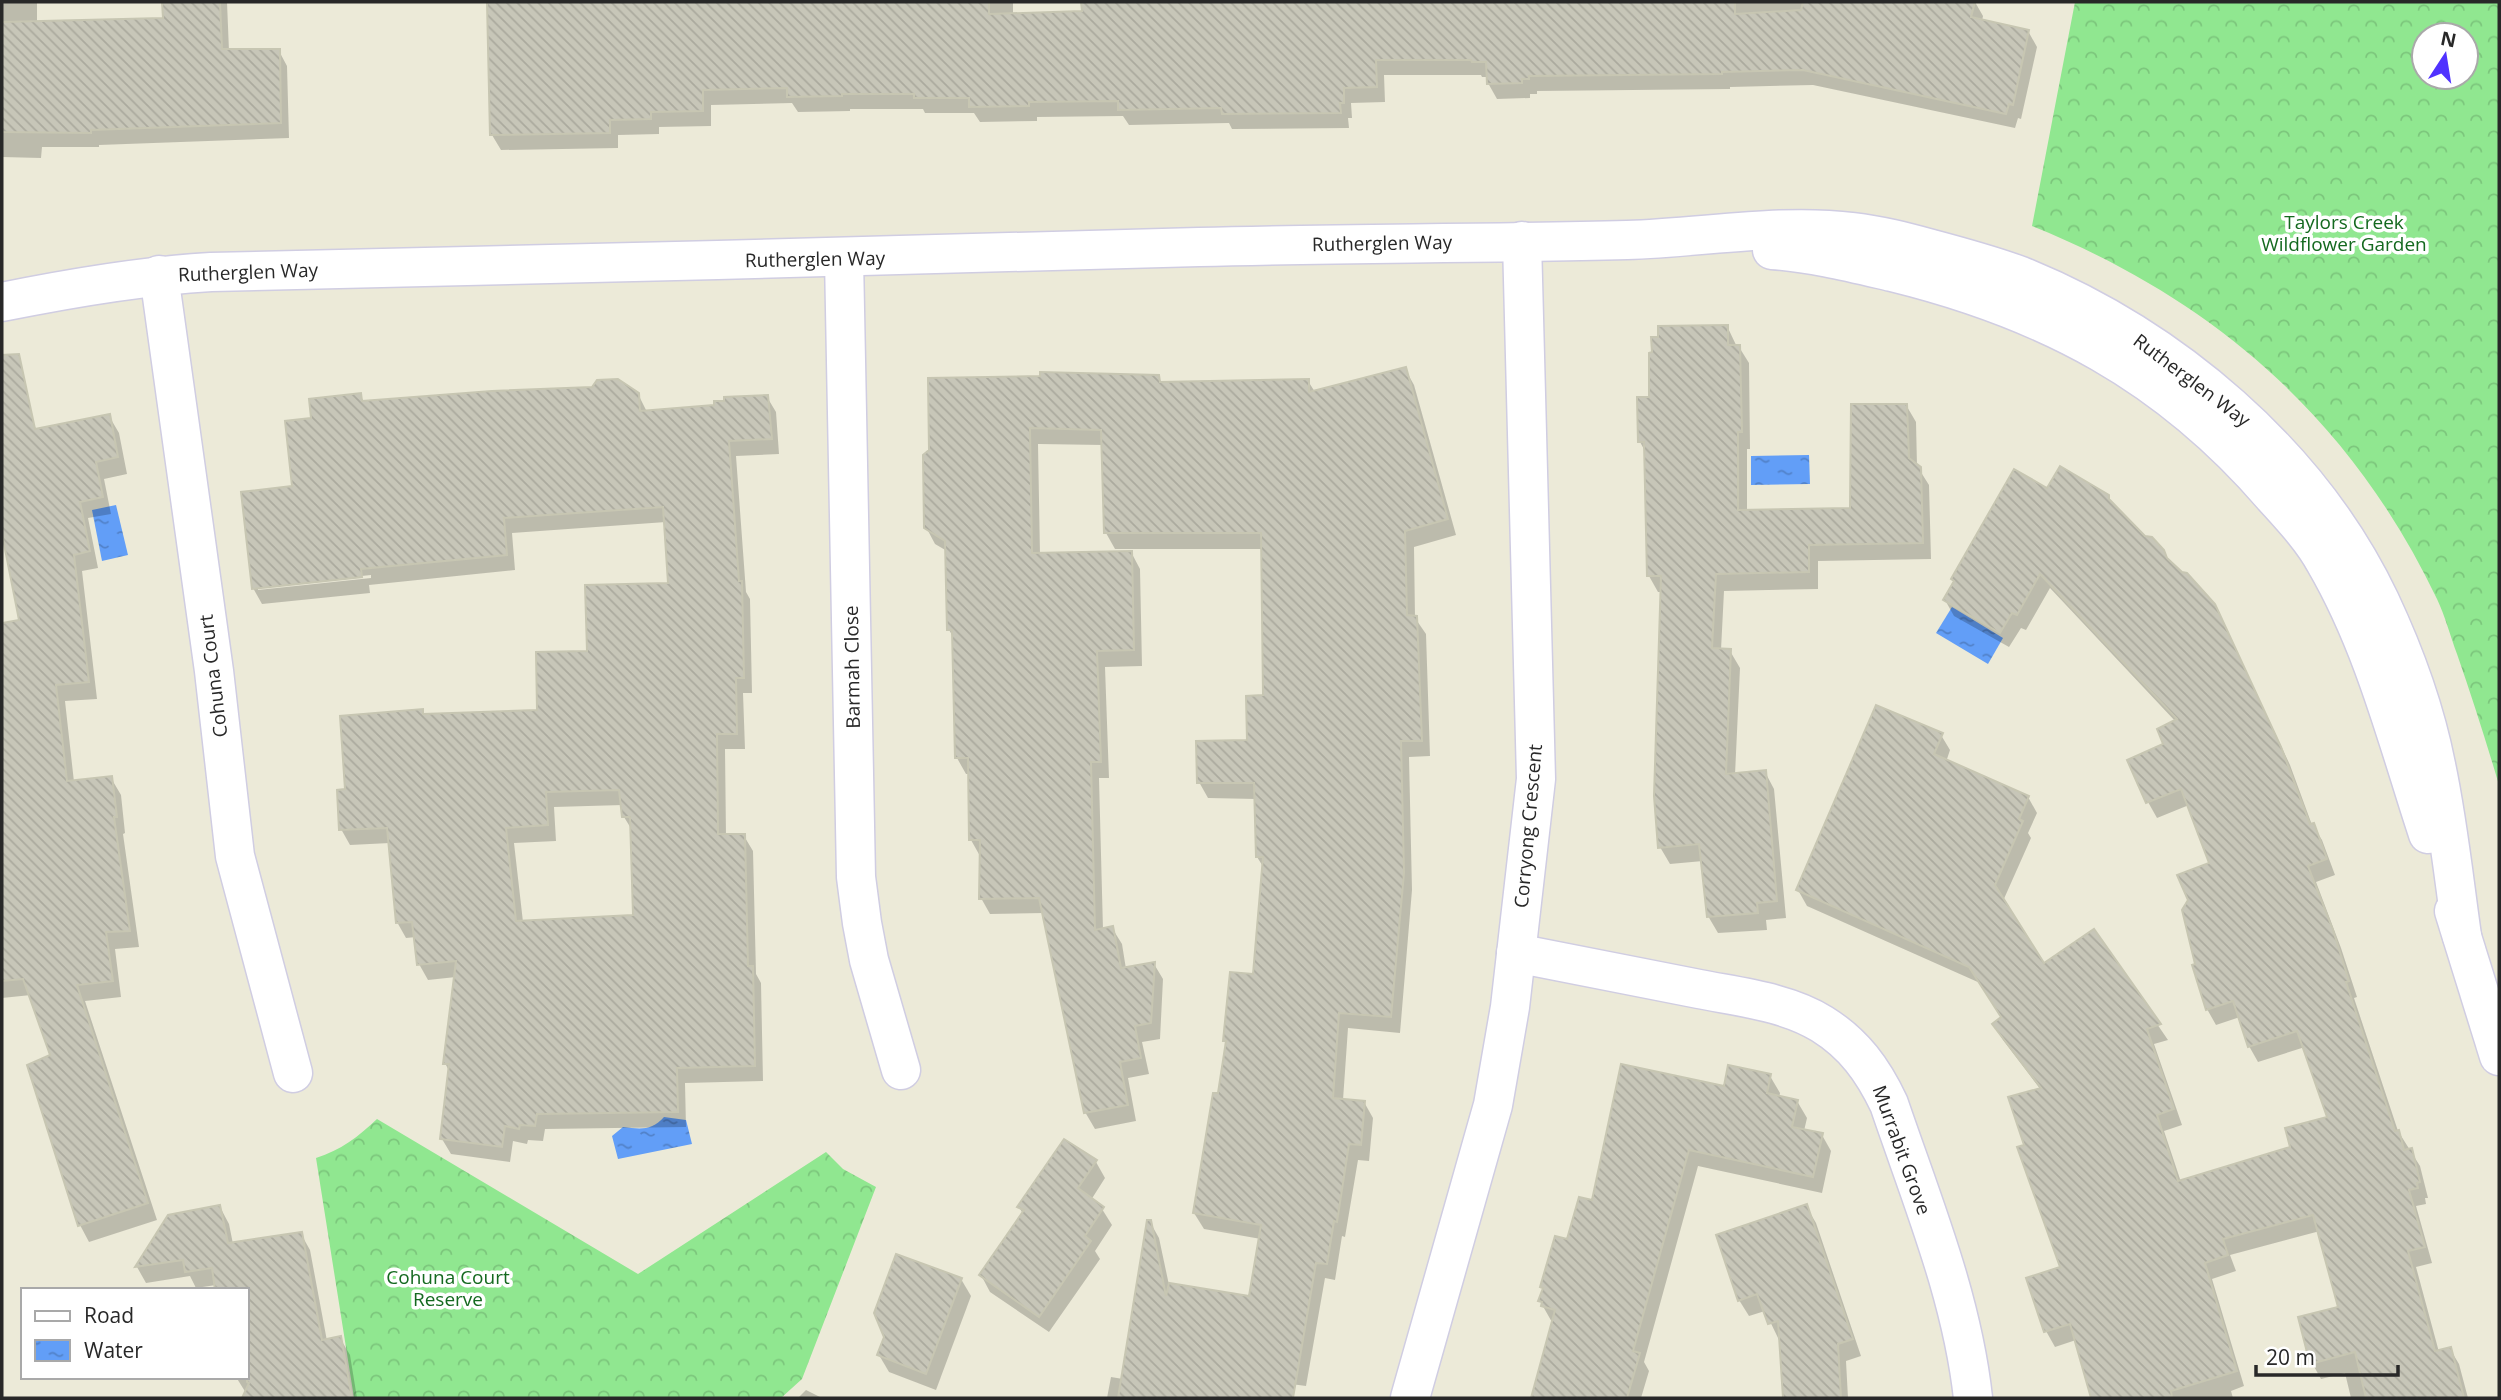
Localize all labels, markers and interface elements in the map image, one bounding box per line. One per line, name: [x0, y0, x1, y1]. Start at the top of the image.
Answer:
north arrow: [2410, 21, 2480, 91]
text: N: [2438, 25, 2459, 54]
park label: Taylors Creek Wildflower Garden: [2261, 209, 2427, 257]
street label: Rutherglen Way: [1312, 229, 1453, 257]
street label: Rutherglen Way: [745, 245, 886, 273]
street label: Rutherglen Way: [177, 257, 319, 287]
street label: Rutherglen Way: [2128, 327, 2256, 433]
street label: Barmah Close: [838, 605, 866, 729]
street label: Cohuna Court: [193, 613, 233, 739]
street label: Corryong Crescent: [1508, 743, 1548, 909]
street label: Murrabit Grove: [1867, 1082, 1937, 1218]
park label: Cohuna Court Reserve: [386, 1264, 510, 1312]
legend: [21, 1288, 248, 1379]
text: Road: [84, 1301, 134, 1329]
scale bar: [2256, 1334, 2398, 1378]
text: Water: [84, 1336, 143, 1364]
text: 20 m: [2266, 1343, 2315, 1371]

